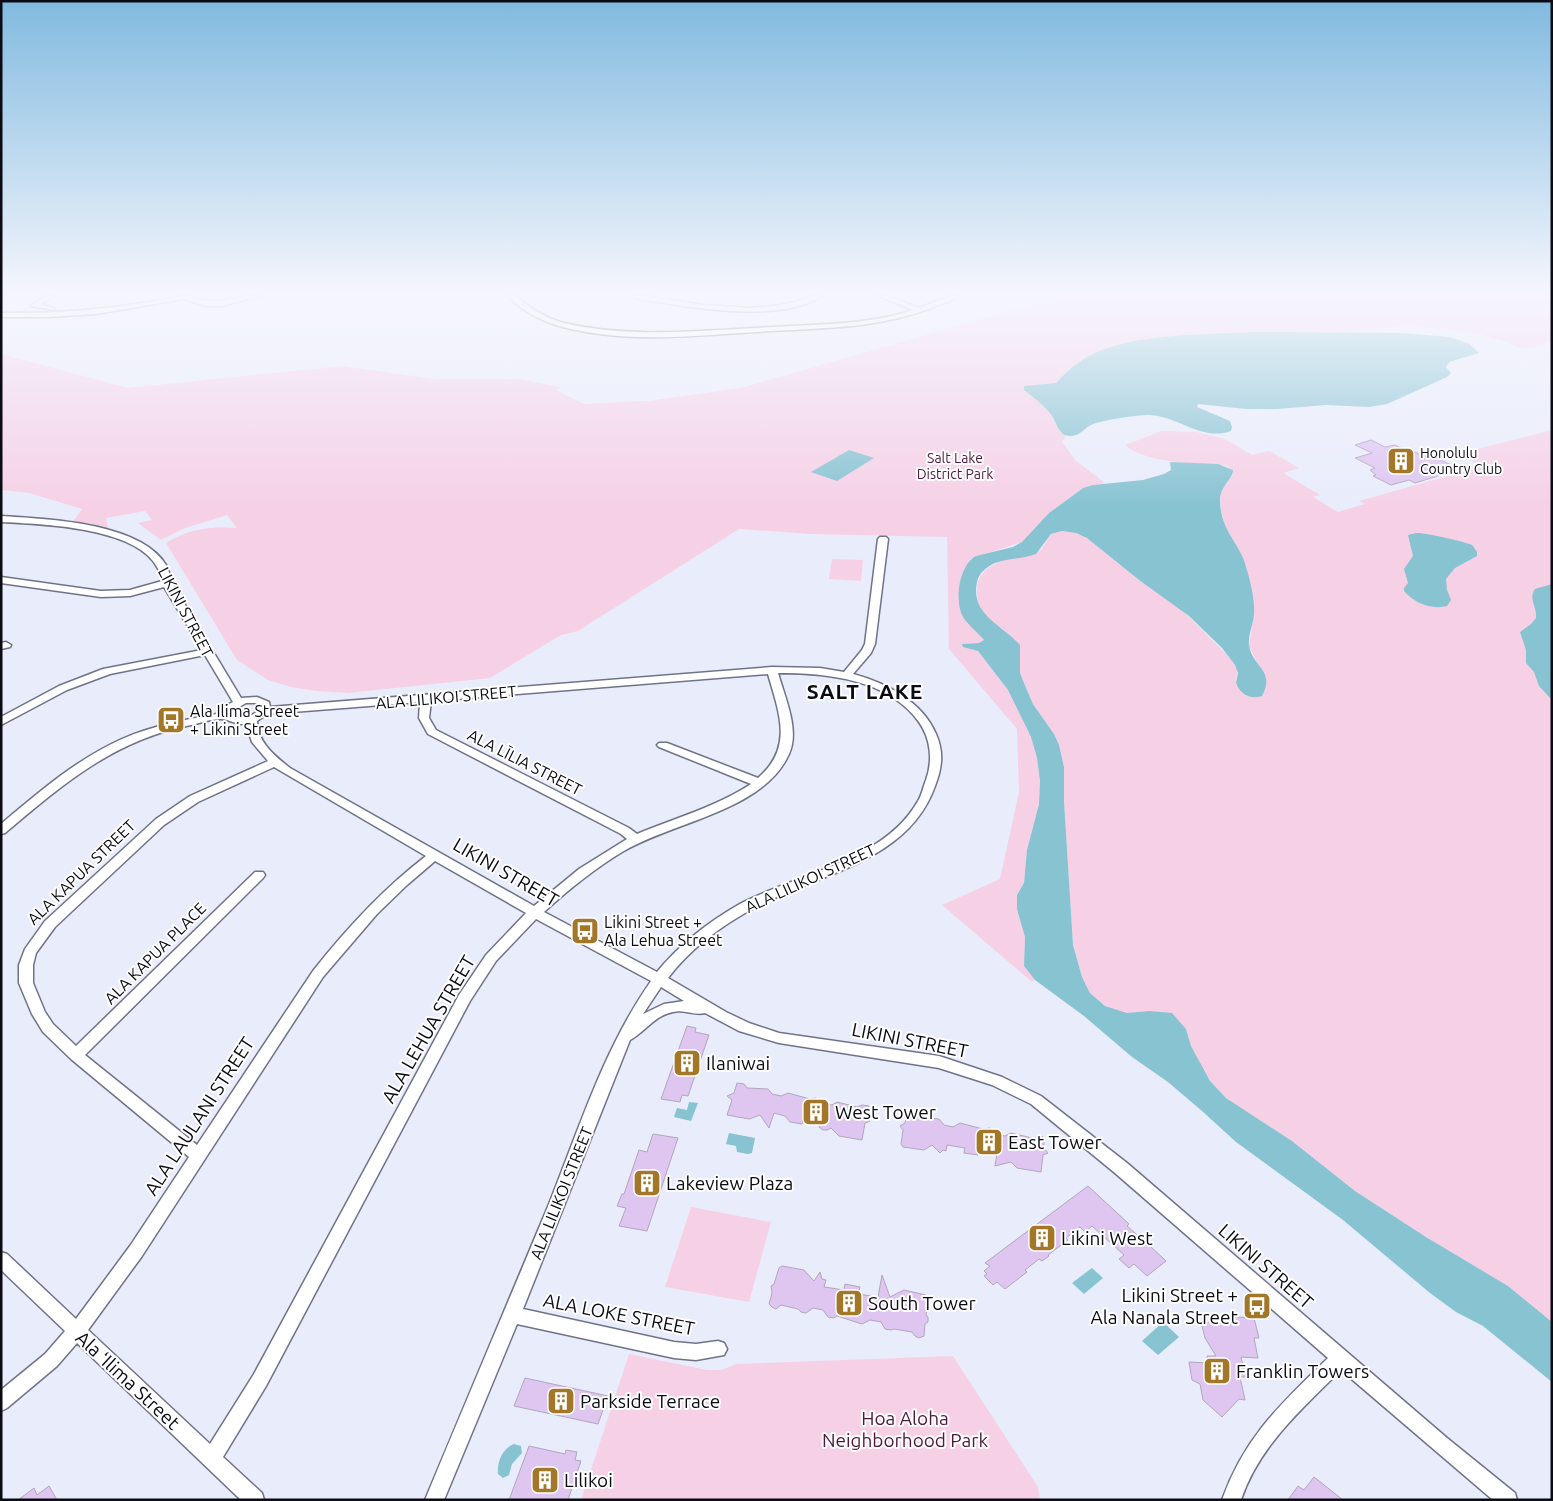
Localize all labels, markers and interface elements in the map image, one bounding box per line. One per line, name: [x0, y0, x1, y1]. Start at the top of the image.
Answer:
place label: Honolulu Country Club: [1420, 445, 1502, 477]
building icon: Honolulu Country Club: [1386, 446, 1416, 476]
park label: Salt Lake District Park: [917, 450, 993, 482]
street label: LIKINI STREET: [155, 564, 217, 660]
district label: SALT LAKE: [807, 679, 923, 703]
street label: ALA LILIKOI STREET: [375, 682, 517, 712]
place label: Ala Ilima Street + Likini Street: [190, 702, 300, 738]
bus stop icon: Ala Ilima Street + Likini Street: [156, 705, 186, 735]
street label: ALA LĪLIA STREET: [465, 725, 585, 799]
street label: ALA KAPUA STREET: [24, 816, 139, 928]
street label: LIKINI STREET: [449, 833, 563, 911]
street label: ALA LILIKOI STREET: [742, 840, 878, 916]
street label: ALA KAPUA PLACE: [101, 899, 209, 1007]
place label: Likini Street + Ala Lehua Street: [604, 913, 723, 949]
bus stop icon: Likini Street + Ala Lehua Street: [570, 916, 600, 946]
street label: ALA LEHUA STREET: [377, 951, 479, 1107]
street label: LIKINI STREET: [850, 1018, 970, 1062]
street label: ALA LAULANI STREET: [140, 1032, 259, 1199]
building icon: Ilaniwai: [672, 1048, 702, 1078]
place label: Ilaniwai: [706, 1052, 770, 1074]
building icon: West Tower: [801, 1097, 831, 1127]
place label: West Tower: [835, 1101, 936, 1123]
street label: ALA LILIKOI STREET: [526, 1124, 596, 1262]
building icon: East Tower: [974, 1127, 1004, 1157]
place label: East Tower: [1008, 1131, 1102, 1153]
building icon: Lakeview Plaza: [632, 1168, 662, 1198]
place label: Lakeview Plaza: [666, 1172, 793, 1194]
street label: LIKINI STREET: [1214, 1219, 1318, 1313]
building icon: Likini West: [1027, 1223, 1057, 1253]
place label: Likini West: [1061, 1227, 1153, 1249]
place label: Likini Street + Ala Nanala Street: [1090, 1284, 1239, 1328]
building icon: South Tower: [834, 1288, 864, 1318]
street label: ALA LOKE STREET: [541, 1289, 697, 1340]
bus stop icon: Likini Street + Ala Nanala Street: [1242, 1291, 1272, 1321]
place label: South Tower: [868, 1292, 976, 1314]
street label: Ala ʻIlima Street: [72, 1326, 185, 1434]
building icon: Franklin Towers: [1202, 1356, 1232, 1386]
place label: Franklin Towers: [1236, 1360, 1369, 1382]
building icon: Parkside Terrace: [546, 1386, 576, 1416]
place label: Parkside Terrace: [580, 1390, 720, 1412]
park label: Hoa Aloha Neighborhood Park: [822, 1407, 988, 1451]
building icon: Lilikoi: [530, 1465, 560, 1495]
place label: Lilikoi: [564, 1469, 613, 1491]

